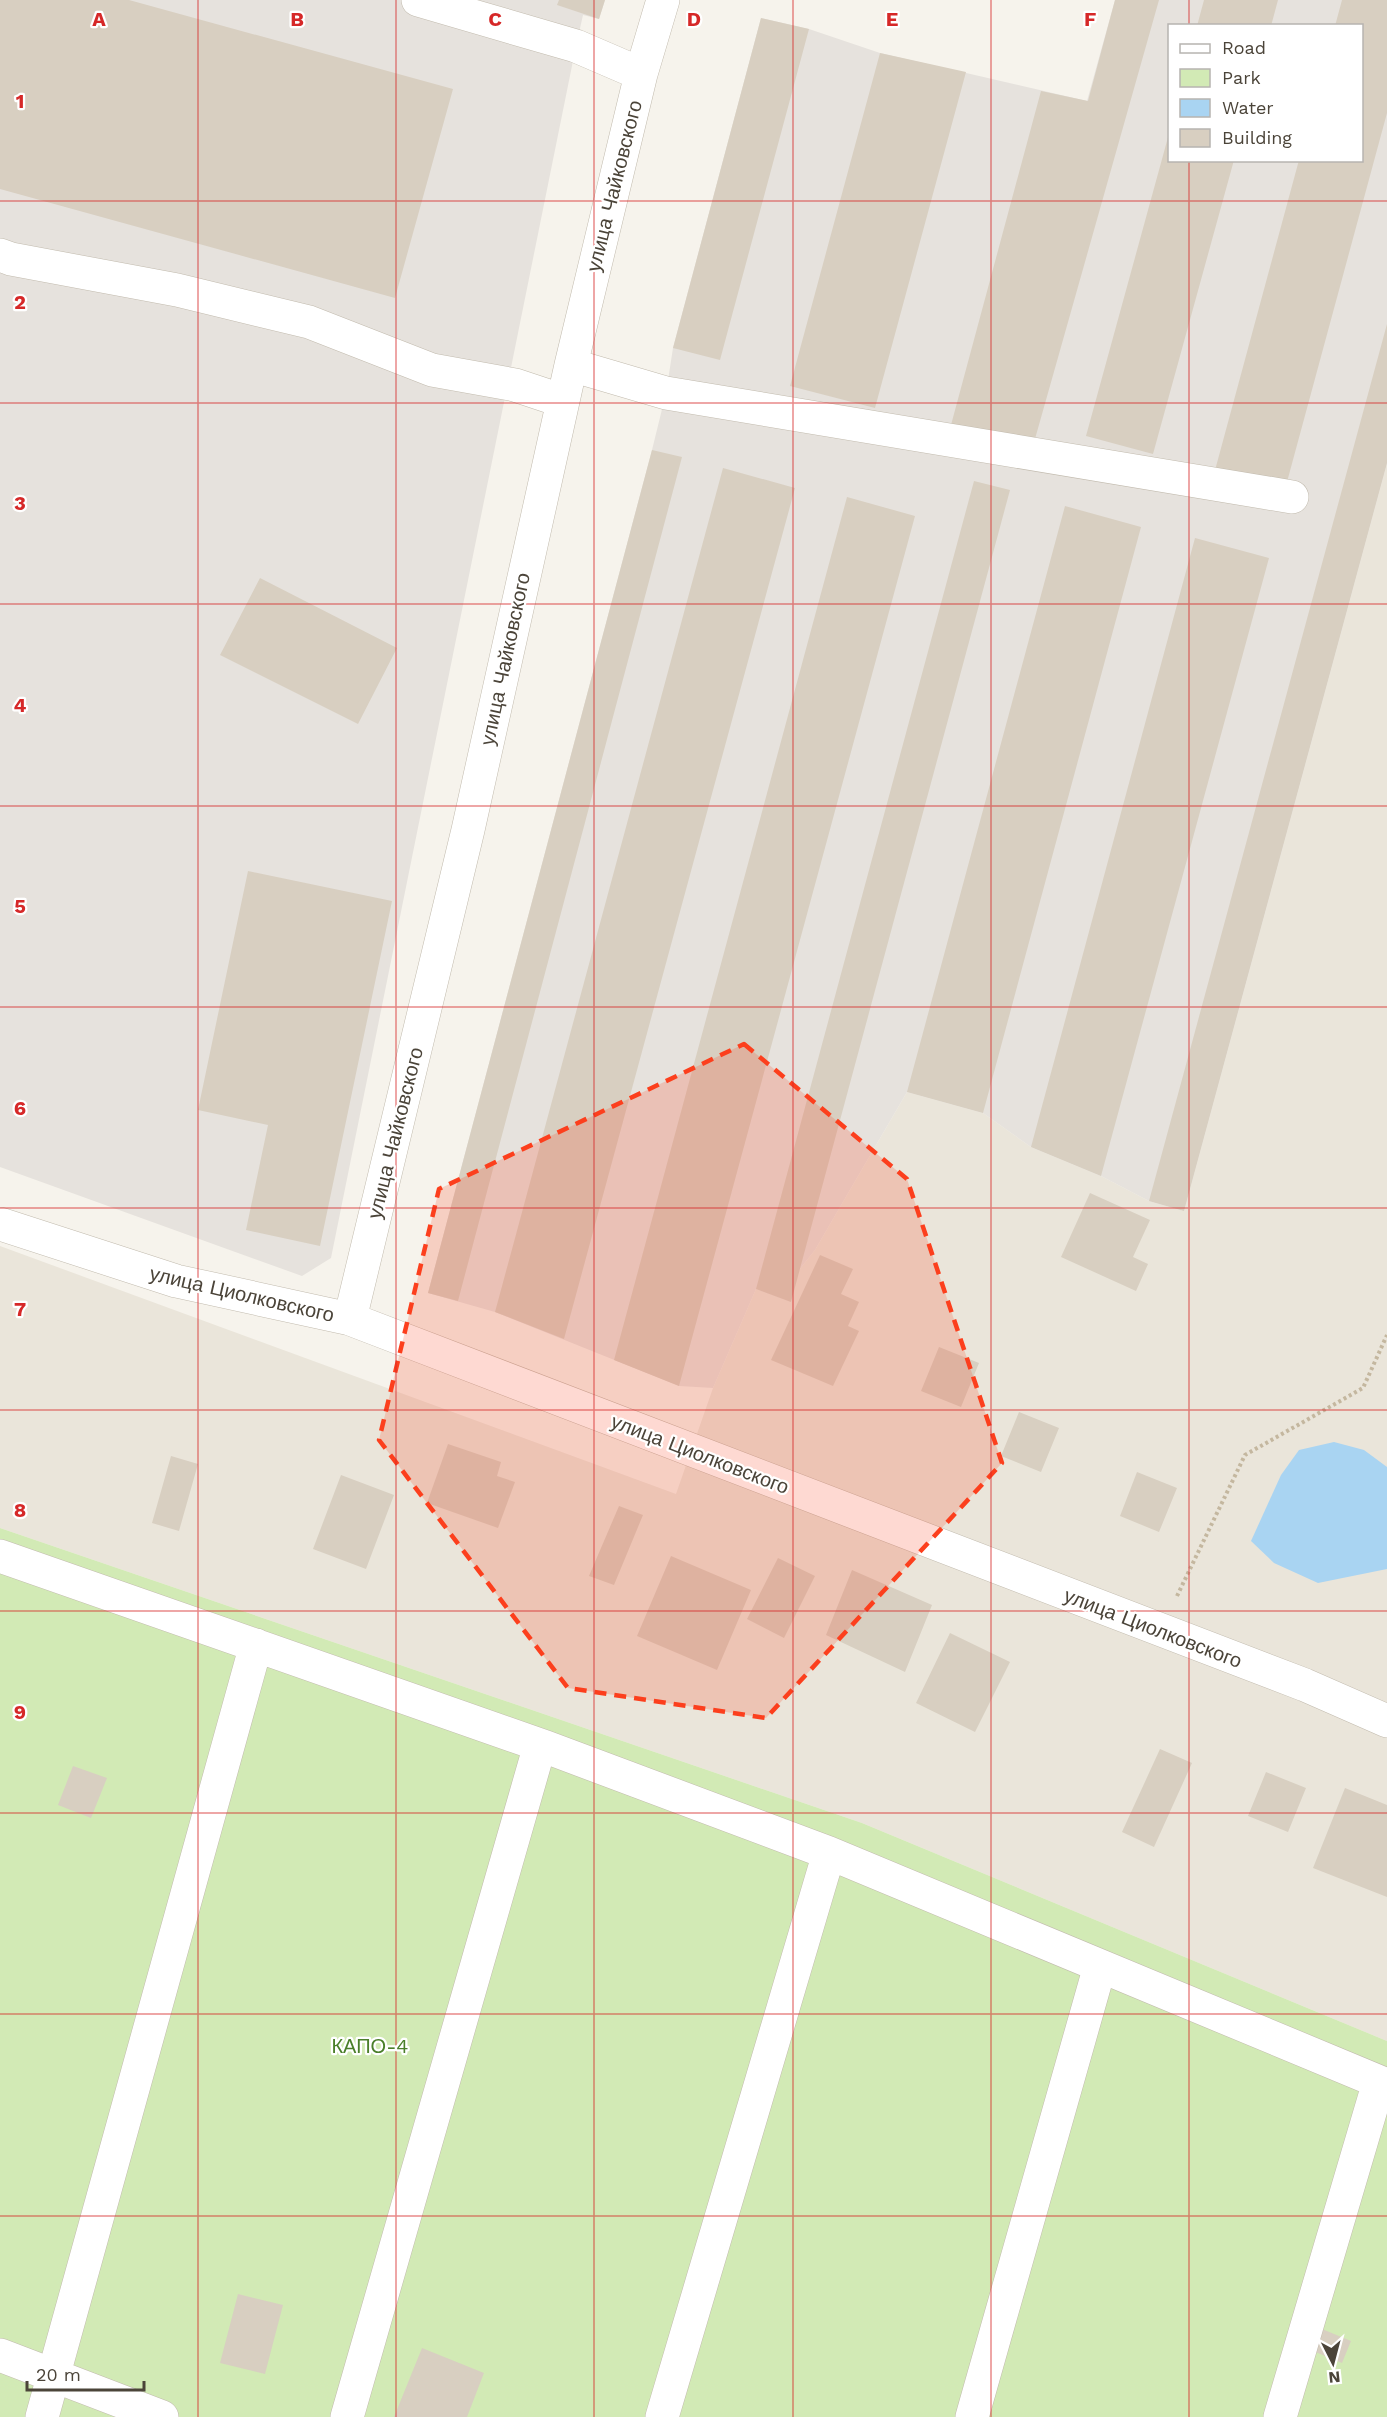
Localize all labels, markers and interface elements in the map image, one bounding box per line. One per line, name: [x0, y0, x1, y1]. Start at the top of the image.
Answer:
text: A: [92, 7, 106, 31]
text: B: [290, 7, 304, 31]
text: C: [488, 7, 502, 31]
text: D: [687, 7, 701, 31]
text: E: [886, 7, 898, 31]
text: F: [1084, 7, 1096, 31]
legend: [1168, 24, 1363, 162]
text: Road: [1222, 37, 1266, 58]
text: Park: [1222, 67, 1261, 88]
text: 1: [16, 89, 24, 113]
text: Water: [1222, 97, 1274, 118]
street label: улица Чайковского: [581, 98, 647, 274]
text: Building: [1222, 127, 1292, 148]
text: 2: [14, 290, 26, 314]
text: 3: [14, 491, 26, 515]
street label: улица Чайковского: [475, 570, 535, 748]
text: 4: [14, 693, 27, 717]
text: 5: [14, 894, 26, 918]
street label: улица Чайковского: [362, 1045, 428, 1221]
text: 6: [14, 1096, 26, 1120]
street label: улица Циолковского: [147, 1261, 337, 1327]
text: 7: [14, 1297, 26, 1321]
street label: улица Циолковского: [608, 1409, 792, 1499]
text: 8: [14, 1498, 26, 1522]
street label: улица Циолковского: [1061, 1583, 1245, 1673]
text: 9: [14, 1700, 26, 1724]
park label: КАПО-4: [331, 2034, 409, 2058]
north arrow: [1303, 2333, 1363, 2393]
scale bar: [27, 2354, 144, 2392]
text: 20 m: [36, 2364, 81, 2385]
text: N: [1328, 2367, 1341, 2387]

